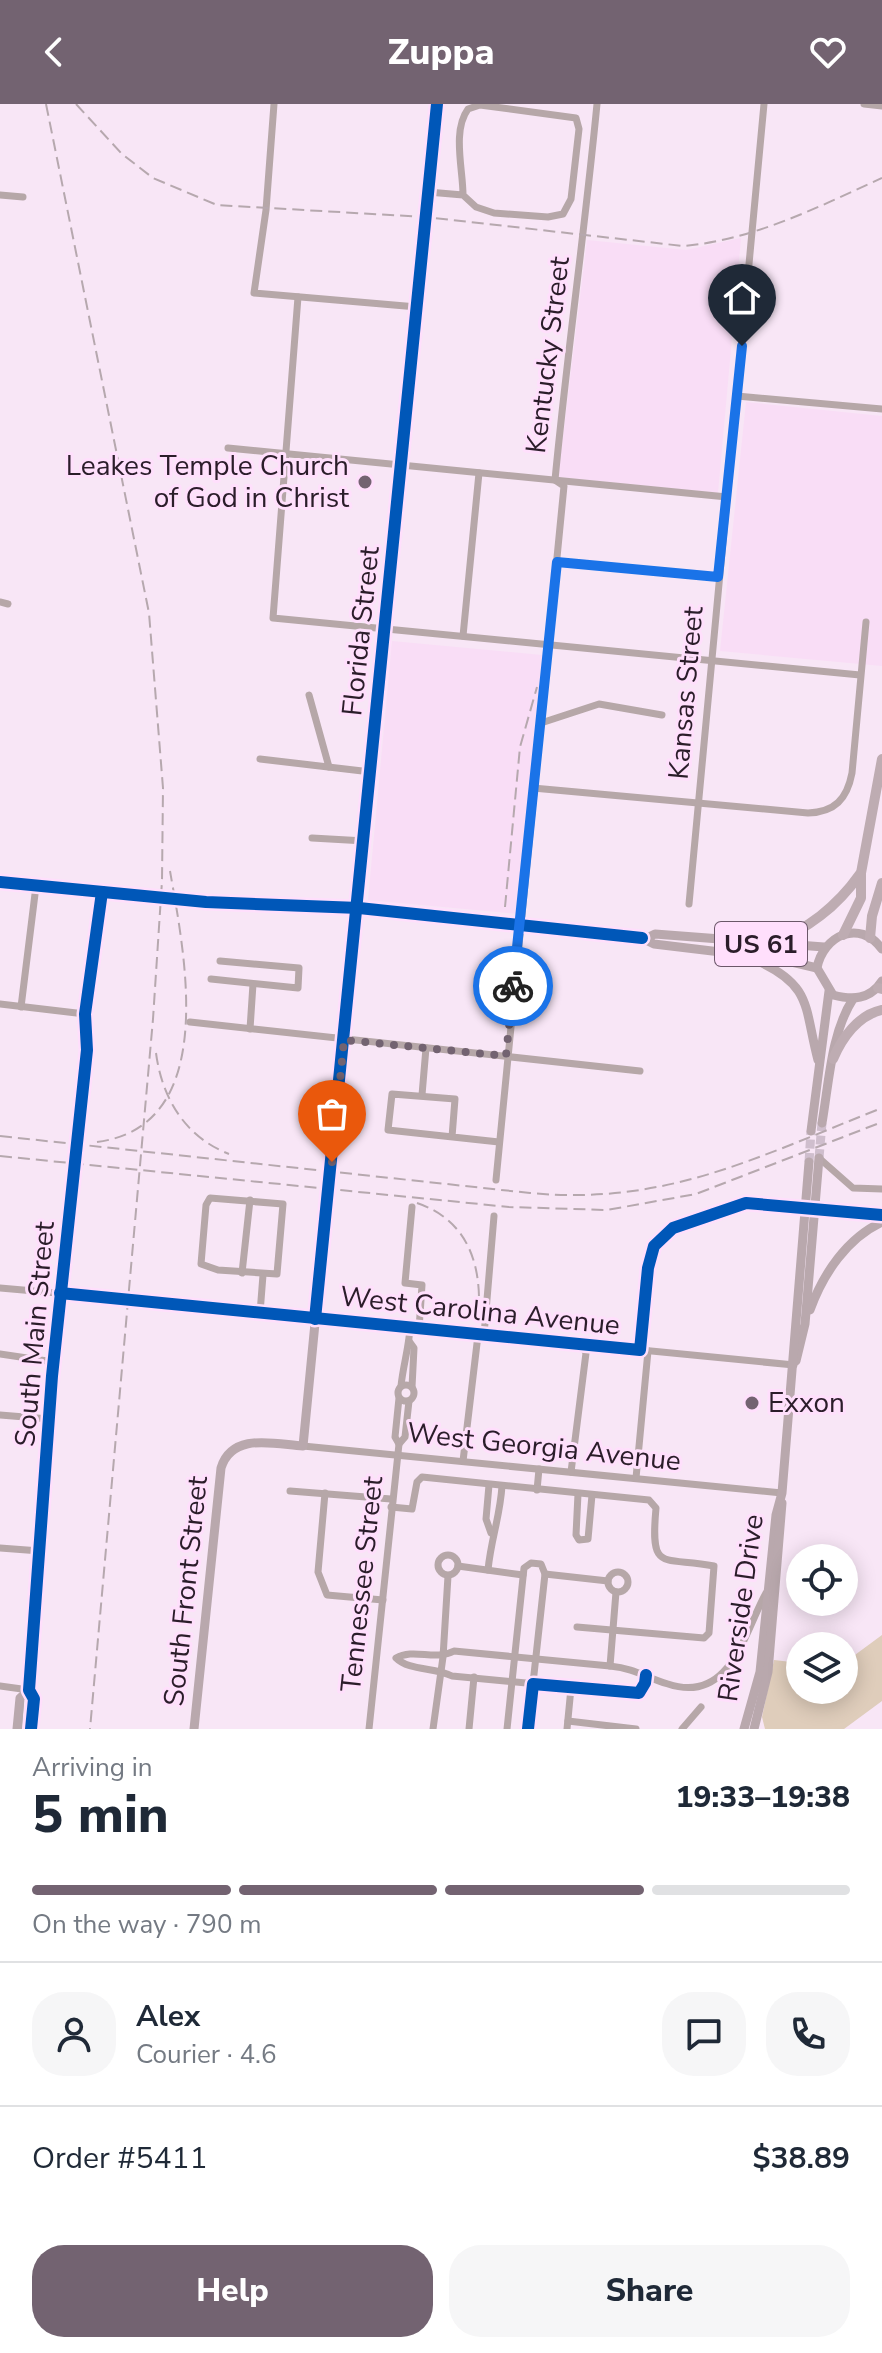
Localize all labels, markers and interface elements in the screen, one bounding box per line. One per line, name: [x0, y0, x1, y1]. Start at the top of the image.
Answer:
text: Zuppa: [388, 28, 495, 77]
icon: back: [32, 30, 76, 74]
icon: heart: [806, 30, 850, 74]
street label: Kentucky Street: [517, 254, 579, 456]
pin: [708, 264, 776, 346]
icon: home: [720, 276, 764, 320]
place label: Leakes Temple Church of God in Christ: [66, 447, 349, 517]
marker: Leakes Temple Church of God in Christ: [356, 473, 374, 491]
street label: Florida Street: [333, 544, 389, 718]
street label: Kansas Street: [660, 605, 713, 781]
road number: US 61: [715, 922, 807, 966]
courier: [473, 946, 553, 1026]
icon: bike: [491, 964, 535, 1008]
pin: [298, 1080, 366, 1162]
icon: bag: [310, 1092, 354, 1136]
street label: South Main Street: [6, 1219, 64, 1448]
street label: West Carolina Avenue: [338, 1277, 622, 1345]
place label: Exxon: [768, 1384, 845, 1422]
marker: Exxon: [743, 1394, 761, 1412]
street label: West Georgia Avenue: [405, 1414, 683, 1480]
street label: South Front Street: [155, 1474, 217, 1708]
street label: Tennessee Street: [332, 1474, 392, 1694]
street label: Riverside Drive: [709, 1512, 773, 1704]
map controls: [786, 1544, 858, 1704]
button: locate: [786, 1544, 858, 1616]
button: layers: [786, 1632, 858, 1704]
text: Arriving in: [32, 1750, 153, 1785]
text: 19:33–19:38: [675, 1777, 850, 1818]
text: 5 min: [32, 1779, 169, 1850]
text: On the way · 790 m: [32, 1907, 261, 1942]
button: person: [32, 1992, 116, 2076]
button: chat: [662, 1992, 746, 2076]
button: phone: [766, 1992, 850, 2076]
text: Alex: [136, 1996, 200, 2037]
text: Courier · 4.6: [136, 2037, 277, 2072]
text: Order #5411: [32, 2138, 207, 2179]
text: $38.89: [753, 2138, 850, 2179]
button: Help: [32, 2245, 433, 2337]
button: Share: [449, 2245, 850, 2337]

